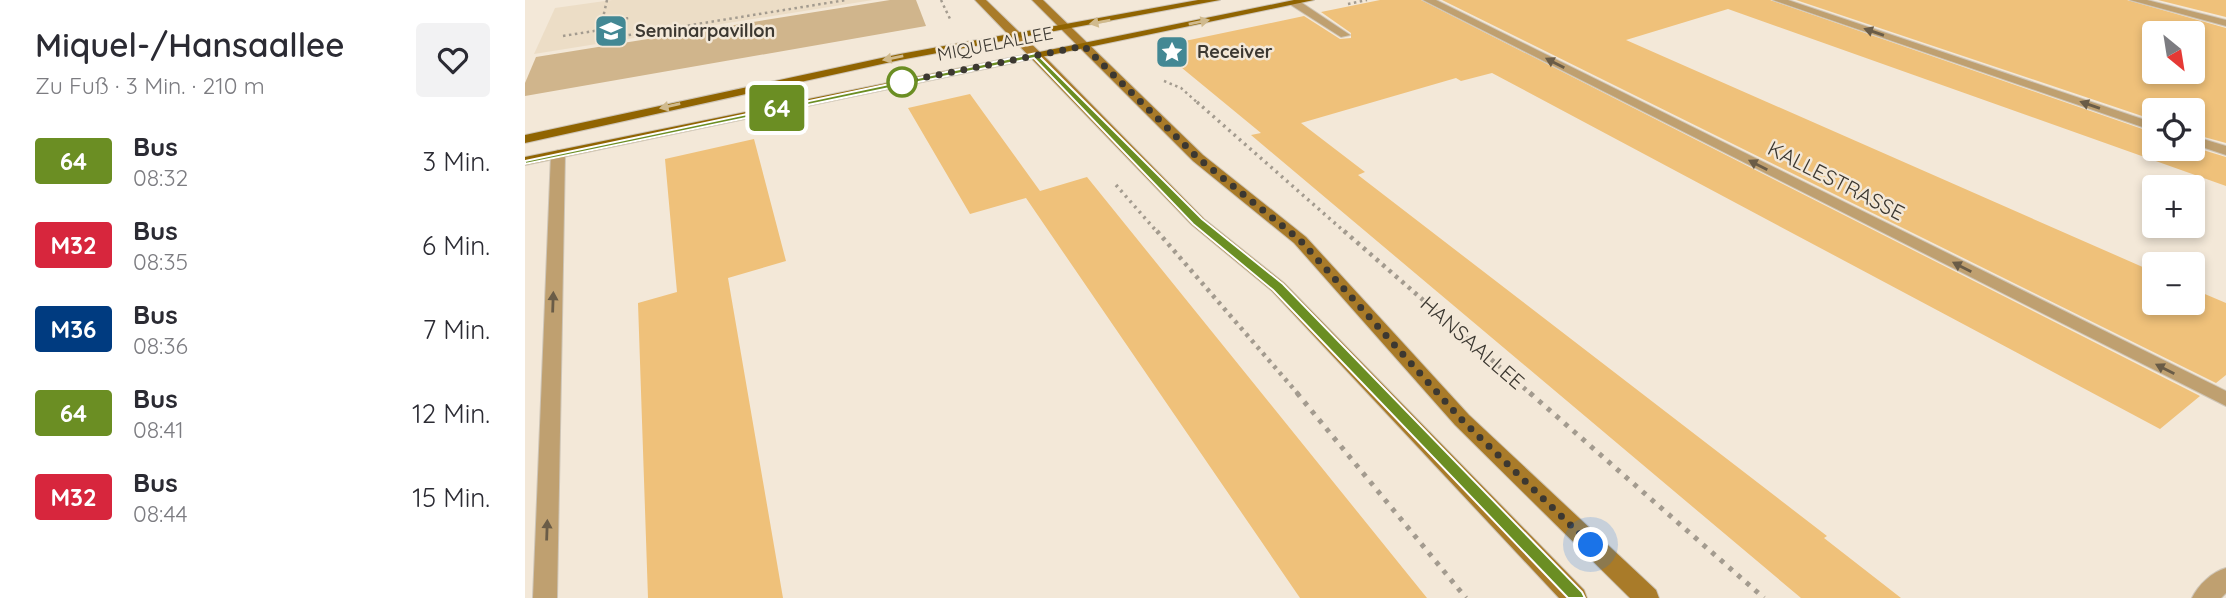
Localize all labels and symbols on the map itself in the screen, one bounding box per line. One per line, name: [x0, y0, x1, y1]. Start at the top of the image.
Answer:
school or university icon: Seminarpavillon: [592, 12, 630, 50]
one-way arrow: [1089, 17, 1111, 28]
one-way arrow: [1188, 17, 1210, 28]
place label: Seminarpavillon: [635, 19, 775, 42]
street label: MIQUELALLEE: [935, 21, 1055, 66]
north arrow: [2142, 21, 2205, 84]
one-way arrow: [1863, 26, 1884, 37]
place icon: Receiver: [1153, 33, 1191, 71]
place label: Receiver: [1197, 40, 1273, 63]
one-way arrow: [882, 53, 904, 64]
one-way arrow: [1545, 58, 1565, 69]
unlabelled marker: [887, 67, 917, 97]
line badge: 64: [745, 85, 809, 131]
one-way arrow: [2079, 99, 2100, 110]
one-way arrow: [659, 100, 681, 111]
street label: KALLESTRASSE: [1764, 135, 1909, 226]
one-way arrow: [1748, 160, 1768, 171]
one-way arrow: [1951, 262, 1971, 274]
street label: HANSAALLEE: [1415, 290, 1530, 394]
one-way arrow: [547, 291, 559, 313]
one-way arrow: [2155, 363, 2175, 374]
one-way arrow: [541, 519, 553, 541]
your location: [1573, 527, 1608, 562]

